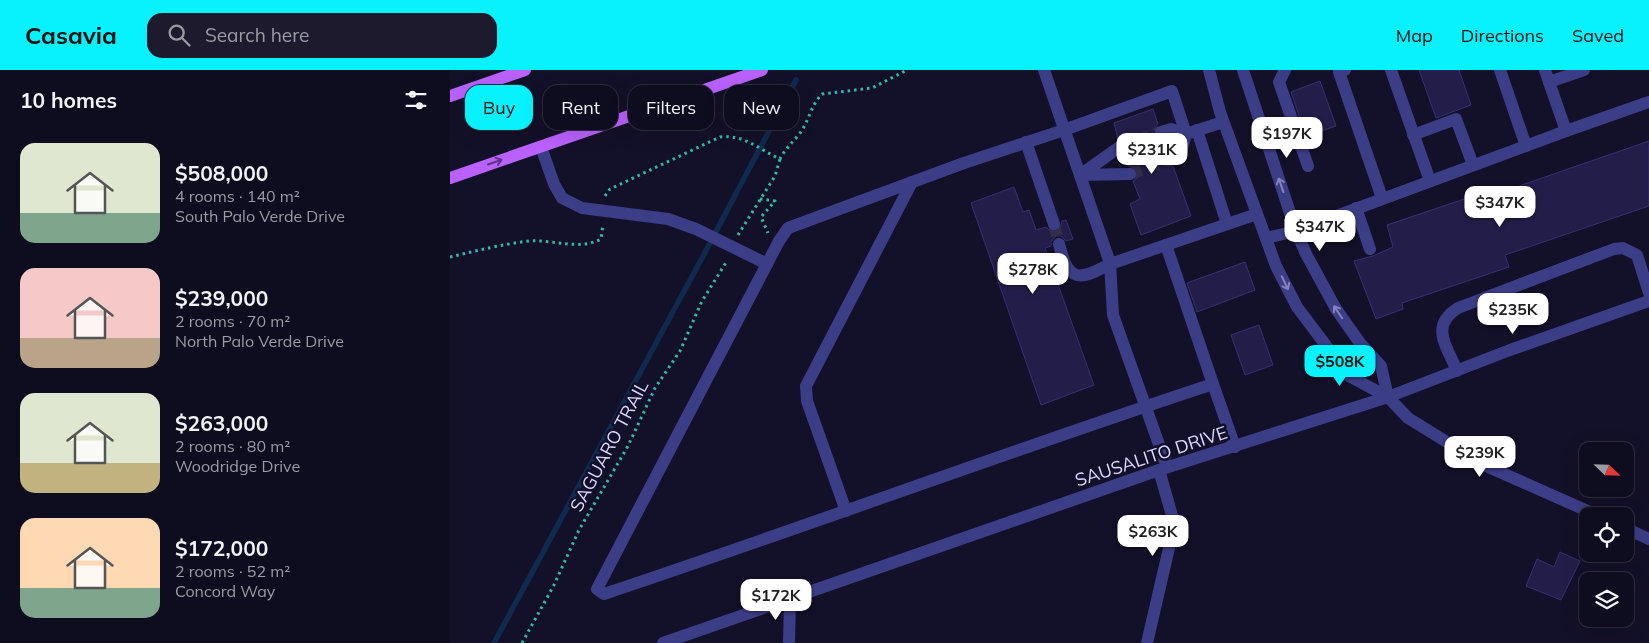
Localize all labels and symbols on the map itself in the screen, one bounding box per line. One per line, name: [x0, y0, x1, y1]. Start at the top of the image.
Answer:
pin: $197K: [1252, 116, 1322, 159]
pin: $231K: [1117, 132, 1187, 175]
one-way arrow: [487, 157, 503, 166]
one-way arrow: [1276, 177, 1285, 193]
pin: $347K: [1465, 186, 1535, 228]
pin: $347K: [1285, 210, 1355, 252]
pin: $278K: [998, 252, 1068, 295]
one-way arrow: [1281, 275, 1290, 290]
pin: $235K: [1478, 292, 1548, 335]
one-way arrow: [1333, 305, 1343, 319]
pin: $508K: [1305, 344, 1375, 387]
street label: SAGUARO TRAIL: [565, 376, 653, 516]
street label: SAUSALITO DRIVE: [1072, 421, 1230, 491]
pin: $239K: [1445, 436, 1515, 478]
north arrow: [1579, 442, 1634, 498]
pin: $263K: [1118, 514, 1188, 557]
pin: $172K: [741, 578, 811, 621]

